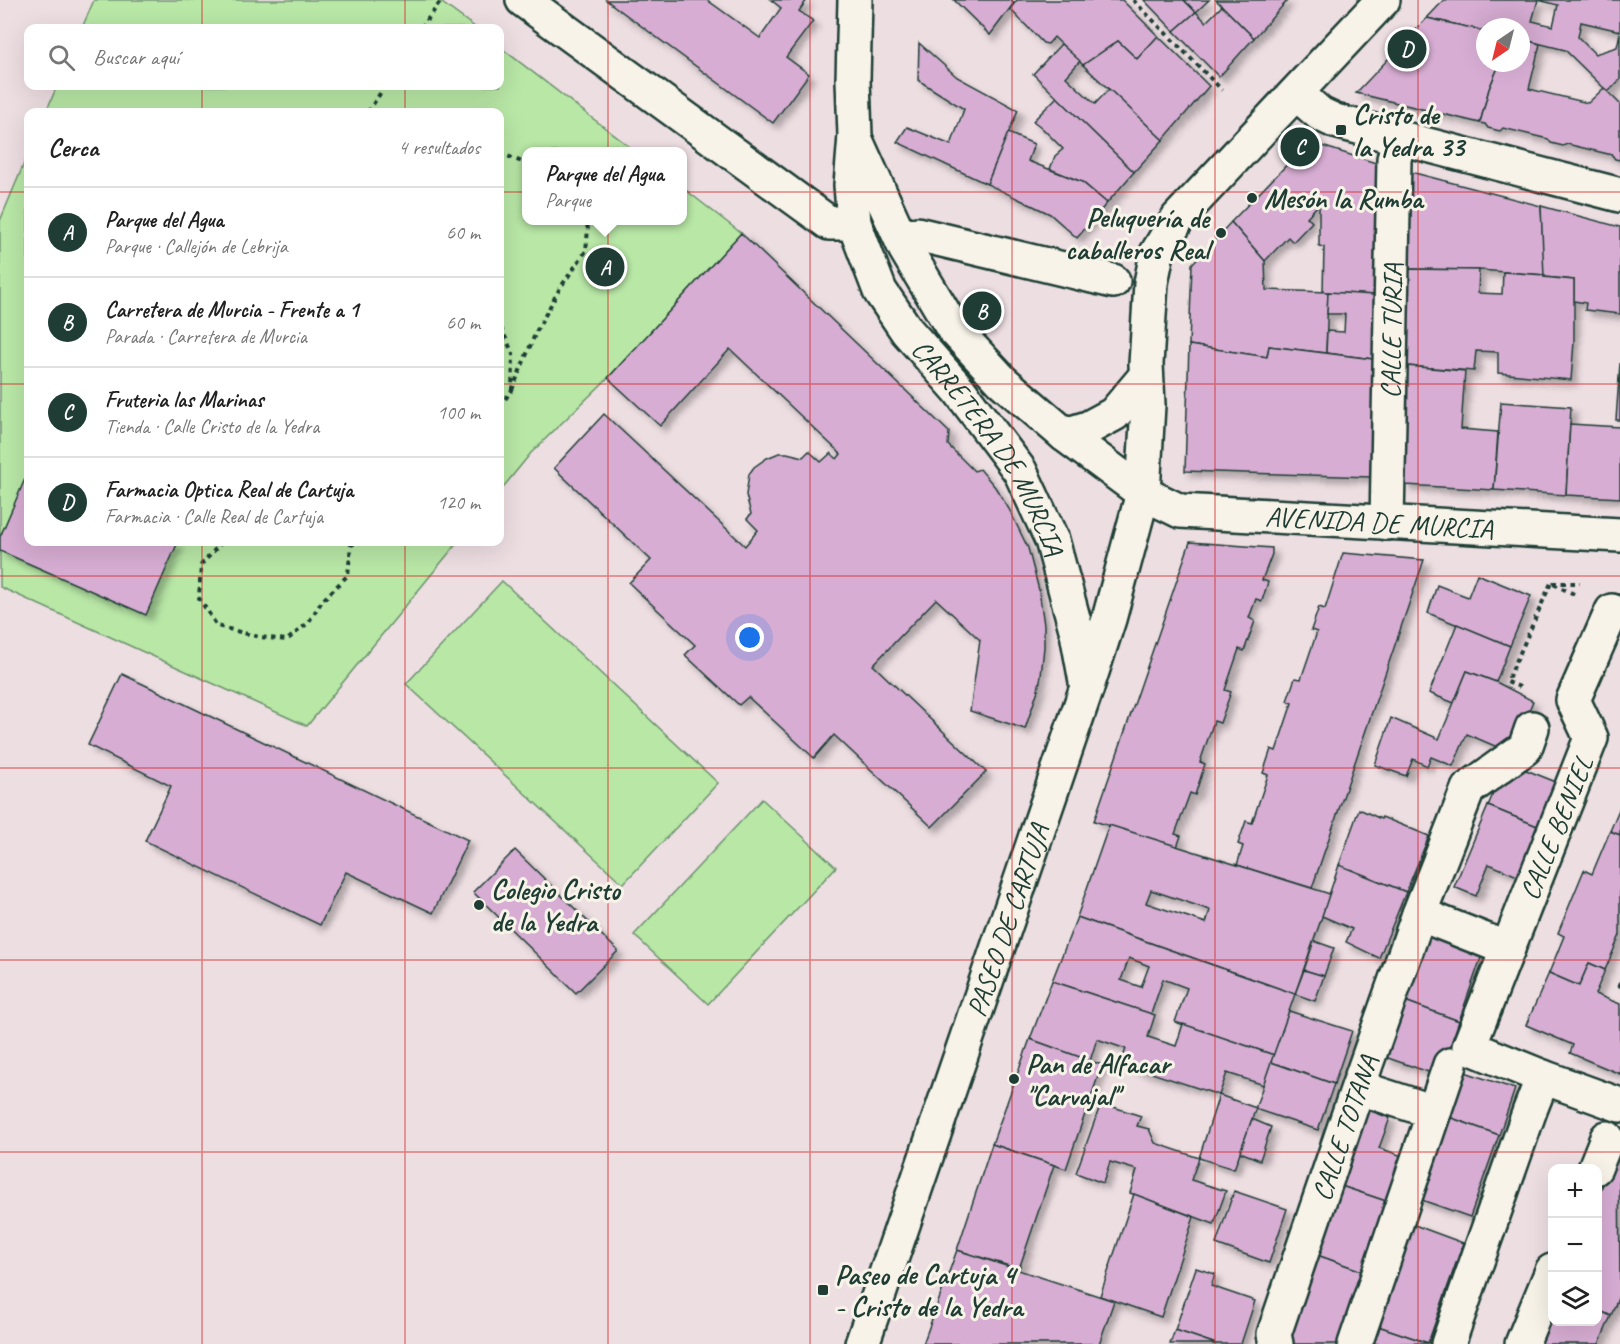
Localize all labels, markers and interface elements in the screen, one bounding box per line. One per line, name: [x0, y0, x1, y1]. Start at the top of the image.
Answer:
north arrow: [1476, 18, 1530, 72]
search box: [24, 24, 504, 90]
pin: D: [1388, 26, 1426, 72]
icon: search: [45, 41, 78, 74]
text: Buscar aquí: [93, 43, 179, 71]
place label: Cristo de la Yedra 33: [1353, 97, 1466, 164]
marker: Cristo de la Yedra 33: [1334, 123, 1348, 137]
pin: C: [1280, 124, 1320, 170]
text: Cerca: [48, 131, 98, 164]
text: 4 resultados: [398, 135, 480, 160]
popup: [522, 147, 687, 225]
text: Parque del Agua: [545, 160, 664, 188]
place label: Mesón la Rumba: [1264, 181, 1425, 216]
text: Parque: [545, 188, 591, 213]
marker: Mesón la Rumba: [1245, 191, 1259, 205]
place label: Peluquería de caballeros Real: [1065, 200, 1215, 267]
text: Parque del Agua: [105, 206, 224, 234]
text: A: [62, 220, 73, 245]
text: 60 m: [446, 220, 480, 245]
marker: Peluquería de caballeros Real: [1214, 226, 1228, 240]
text: Parque · Callejón de Lebrija: [105, 234, 287, 259]
pin: A: [586, 244, 624, 290]
street label: CALLE TURIA: [1372, 262, 1410, 399]
pin: B: [962, 288, 1002, 334]
text: Carretera de Murcia - Frente a 1: [105, 296, 359, 324]
text: B: [62, 310, 73, 335]
text: 60 m: [446, 310, 480, 335]
text: Parada · Carretera de Murcia: [105, 324, 307, 349]
street label: CARRETERA DE MURCIA: [905, 332, 1073, 560]
text: Fruteria las Marinas: [105, 386, 263, 414]
text: C: [63, 400, 72, 425]
text: 100 m: [437, 400, 480, 425]
text: Tienda · Calle Cristo de la Yedra: [105, 414, 319, 439]
text: Farmacia Optica Real de Cartuja: [105, 476, 353, 504]
text: D: [62, 490, 73, 515]
text: 120 m: [437, 490, 480, 515]
street label: AVENIDA DE MURCIA: [1264, 498, 1495, 546]
text: Farmacia · Calle Real de Cartuja: [105, 504, 323, 529]
your location: [735, 623, 764, 652]
street label: CALLE BENIEL: [1511, 750, 1601, 905]
street label: PASEO DE CARTUJA: [958, 818, 1057, 1021]
place label: Colegio Cristo de la Yedra: [491, 872, 621, 939]
marker: Colegio Cristo de la Yedra: [472, 898, 486, 912]
place label: Pan de Alfacar "Carvajal": [1026, 1046, 1172, 1113]
street label: CALLE TOTANA: [1303, 1050, 1386, 1205]
marker: Pan de Alfacar "Carvajal": [1007, 1072, 1021, 1086]
map controls: [1548, 1164, 1602, 1326]
button: +: [1548, 1164, 1602, 1218]
button: −: [1548, 1218, 1602, 1272]
place label: Paseo de Cartuja 4 - Cristo de la Yedra: [835, 1257, 1025, 1324]
button: layers: [1548, 1272, 1602, 1326]
marker: Paseo de Cartuja 4 - Cristo de la Yedra: [816, 1283, 830, 1297]

